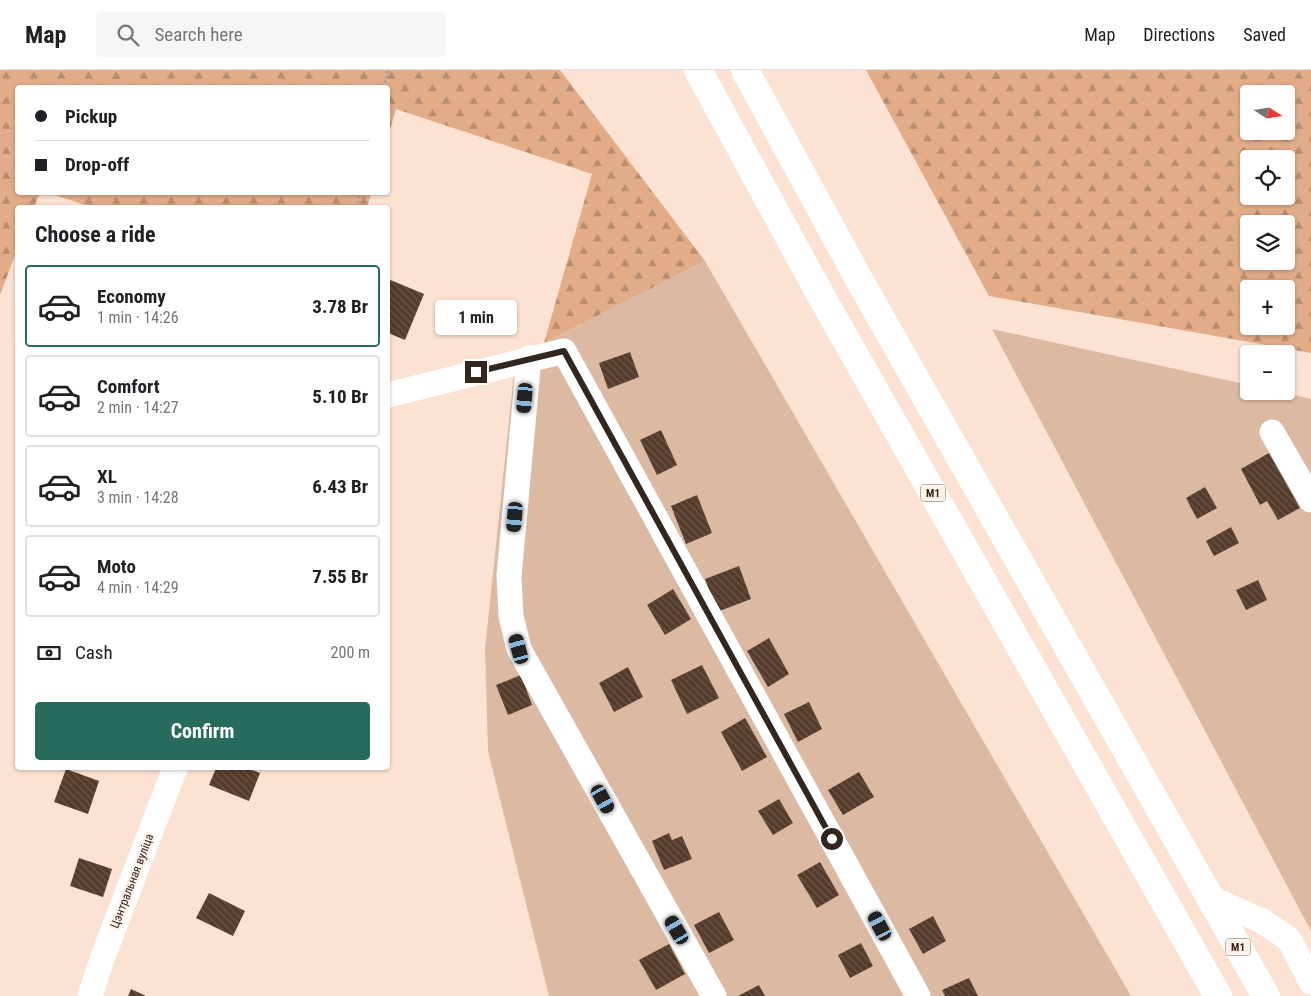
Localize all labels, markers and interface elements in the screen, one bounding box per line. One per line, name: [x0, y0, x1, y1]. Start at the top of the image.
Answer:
search box: [96, 12, 446, 57]
text: Map: [25, 21, 66, 49]
icon: search: [114, 21, 142, 49]
text: Search here: [154, 23, 243, 46]
text: Map: [1084, 24, 1115, 45]
text: Directions: [1143, 24, 1215, 45]
text: Saved: [1243, 24, 1286, 45]
north arrow: [1240, 85, 1295, 140]
map controls: [1240, 85, 1295, 400]
text: Pickup: [65, 105, 117, 128]
button: locate: [1240, 150, 1295, 205]
text: Drop-off: [65, 153, 129, 176]
button: layers: [1240, 215, 1295, 270]
text: Choose a ride: [35, 222, 156, 247]
button: +: [1240, 280, 1295, 335]
icon: car: [37, 284, 82, 329]
text: Economy: [97, 285, 166, 308]
text: 3.78 Br: [312, 295, 368, 318]
callout: 1 min: [435, 300, 517, 334]
text: 1 min · 14:26: [97, 308, 179, 327]
text: 1 min: [458, 308, 494, 327]
button: −: [1240, 345, 1295, 400]
route end: [465, 361, 487, 383]
icon: car: [37, 374, 82, 419]
text: Comfort: [97, 375, 160, 398]
car: [516, 382, 533, 414]
text: 5.10 Br: [312, 385, 368, 408]
text: 2 min · 14:27: [97, 398, 179, 417]
icon: car: [37, 464, 82, 509]
text: XL: [97, 465, 117, 488]
text: 6.43 Br: [312, 475, 368, 498]
road number: М1: [920, 484, 946, 502]
text: 3 min · 14:28: [97, 488, 179, 507]
car: [506, 501, 523, 533]
icon: car: [37, 554, 82, 599]
text: Moto: [97, 555, 136, 578]
text: 7.55 Br: [312, 565, 368, 588]
text: 4 min · 14:29: [97, 578, 179, 597]
car: [507, 633, 530, 665]
icon: cash: [35, 639, 63, 667]
text: Cash: [75, 641, 113, 664]
text: 200 m: [331, 643, 370, 662]
button: Confirm: [35, 702, 370, 760]
car: [589, 782, 616, 816]
route start: [821, 828, 843, 850]
street label: Цэнтральная вуліца: [108, 832, 157, 930]
car: [866, 909, 893, 943]
car: [663, 913, 690, 947]
road number: М1: [1226, 939, 1250, 956]

